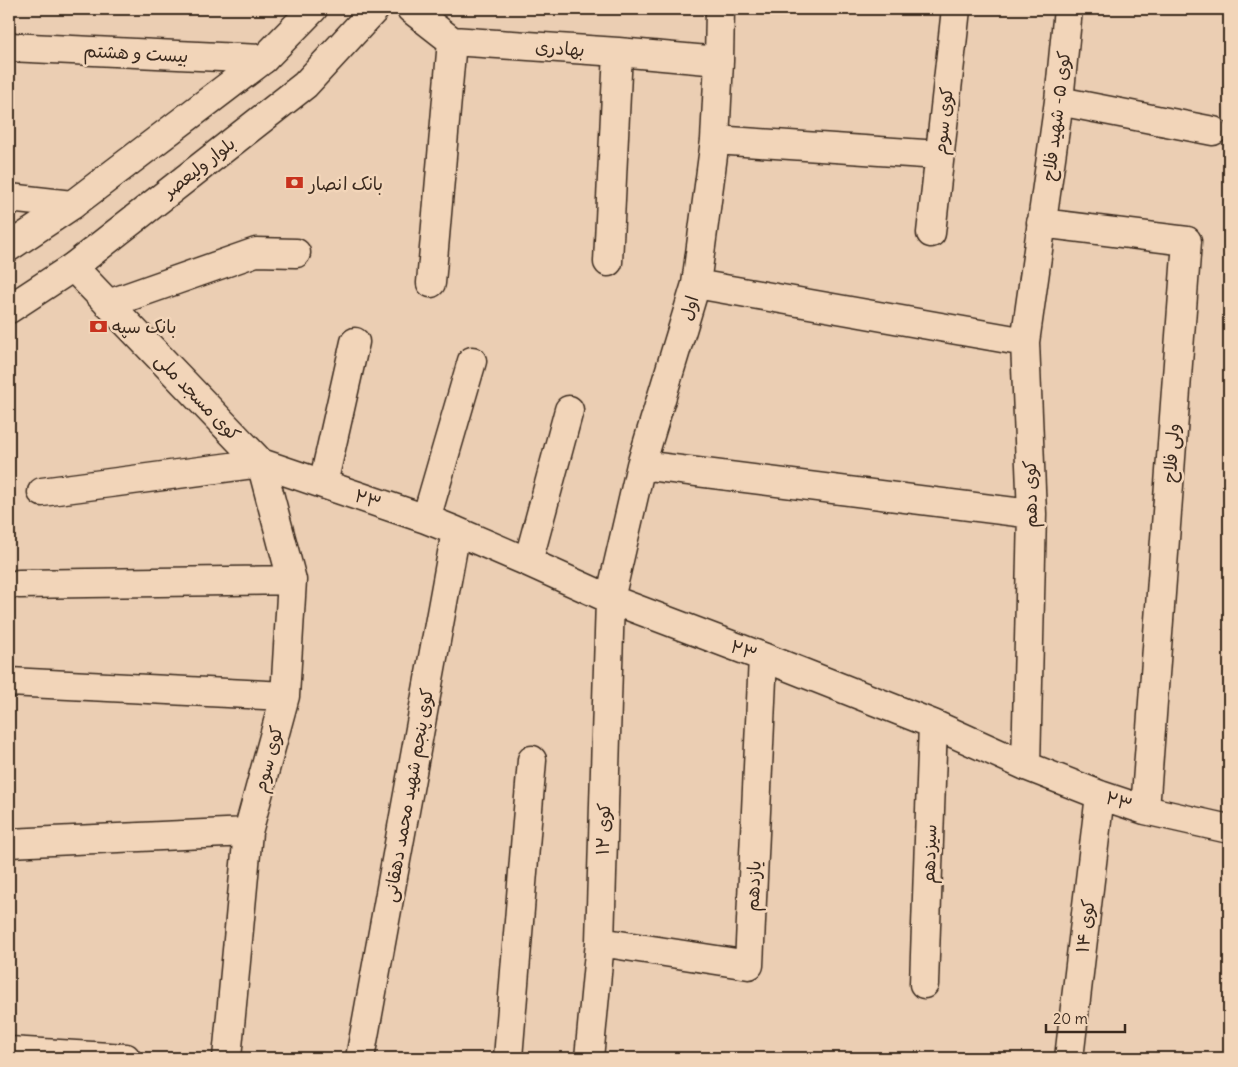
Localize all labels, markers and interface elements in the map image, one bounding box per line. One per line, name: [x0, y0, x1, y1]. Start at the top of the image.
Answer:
street label: بهادری: [534, 35, 586, 61]
street label: بیست و هشتم: [83, 39, 189, 70]
street label: کوی ۵- شهید فلاح: [1037, 49, 1076, 183]
street label: کوی سوم: [928, 86, 961, 156]
street label: بلوار ولیعصر: [157, 132, 240, 204]
place label: بانک انصار: [307, 172, 383, 195]
bank icon: بانک انصار: [285, 173, 305, 193]
street label: اول: [674, 293, 704, 323]
place label: بانک سپه: [112, 315, 176, 339]
bank icon: بانک سپه: [88, 316, 108, 336]
street label: کوی مسجد ملی: [150, 348, 246, 446]
street label: ولی فلاح: [1157, 422, 1186, 484]
street label: کوی دهم: [1018, 460, 1045, 528]
street label: ۲۳: [352, 484, 384, 514]
street label: ۲۳: [727, 634, 761, 666]
street label: کوی پنجم شهید محمد دهقانی: [378, 686, 441, 904]
street label: کوی سوم: [248, 723, 291, 796]
street label: ۲۳: [1103, 786, 1135, 816]
street label: کوی ۱۲: [591, 802, 615, 856]
street label: سیزدهم: [916, 824, 945, 884]
street label: یازدهم: [740, 860, 769, 912]
street label: کوی ۱۴: [1070, 898, 1100, 954]
scale bar: [1046, 1002, 1124, 1034]
text: 20 m: [1053, 1009, 1088, 1028]

